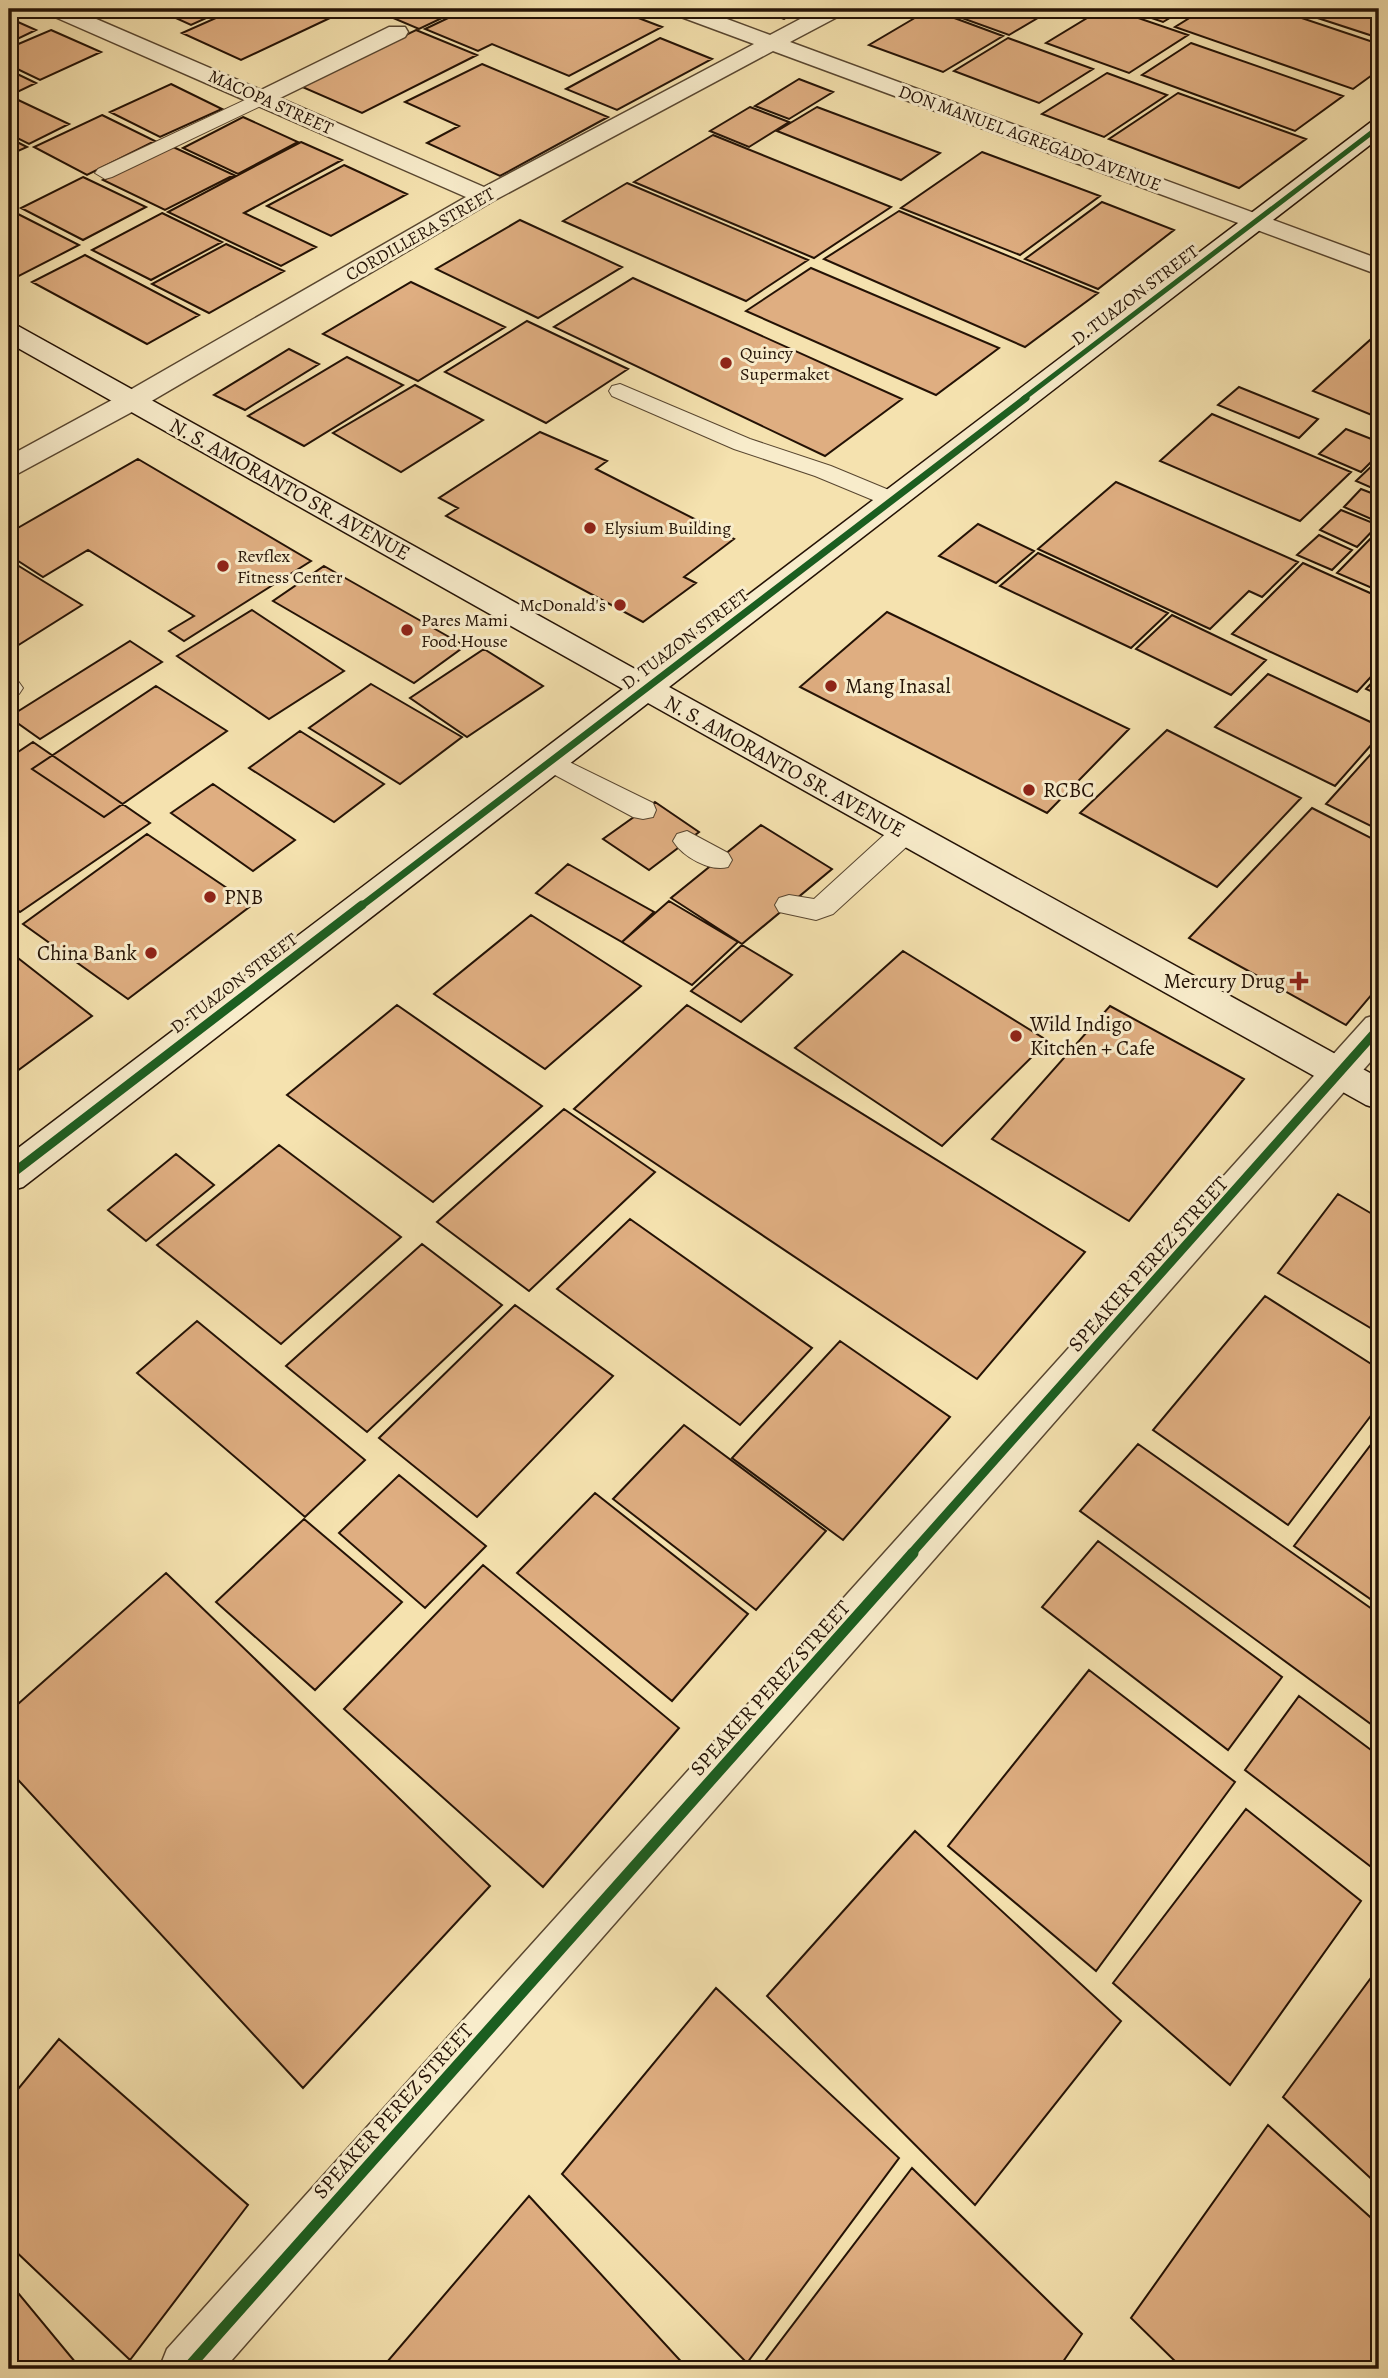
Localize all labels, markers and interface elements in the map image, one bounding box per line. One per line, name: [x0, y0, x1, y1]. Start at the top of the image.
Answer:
street label: MACOPA STREET: [205, 64, 337, 140]
street label: DON MANUEL AGREGADO AVENUE: [895, 79, 1165, 197]
street label: CORDILLERA STREET: [341, 181, 499, 286]
street label: D. TUAZON STREET: [1066, 239, 1204, 351]
place label: Quincy Supermaket: [740, 341, 830, 386]
marker: Quincy Supermaket: [718, 355, 734, 371]
street label: N. S. AMORANTO SR. AVENUE: [165, 411, 415, 567]
place label: Elysium Building: [604, 516, 731, 540]
marker: Elysium Building: [582, 520, 598, 536]
place label: Revflex Fitness Center: [237, 544, 343, 589]
marker: Revflex Fitness Center: [215, 558, 231, 574]
street label: D. TUAZON STREET: [616, 583, 754, 695]
place label: McDonald's: [520, 593, 606, 617]
marker: McDonald's: [612, 597, 628, 613]
place label: Pares Mami Food House: [421, 608, 508, 653]
marker: Pares Mami Food House: [399, 622, 415, 638]
place label: Mang Inasal: [845, 672, 951, 700]
marker: Mang Inasal: [823, 678, 839, 694]
street label: N. S. AMORANTO SR. AVENUE: [660, 688, 910, 844]
place label: RCBC: [1043, 776, 1094, 804]
marker: RCBC: [1021, 782, 1037, 798]
place label: PNB: [224, 883, 263, 911]
marker: PNB: [202, 889, 218, 905]
street label: D. TUAZON STREET: [165, 927, 303, 1039]
place label: China Bank: [37, 939, 138, 967]
marker: China Bank: [143, 945, 159, 961]
place label: Mercury Drug: [1164, 967, 1285, 995]
marker: Mercury Drug: [1291, 973, 1307, 989]
place label: Wild Indigo Kitchen + Cafe: [1029, 1010, 1155, 1062]
marker: Wild Indigo Kitchen + Cafe: [1008, 1028, 1024, 1044]
street label: SPEAKER PEREZ STREET: [1062, 1170, 1235, 1358]
street label: SPEAKER PEREZ STREET: [684, 1594, 857, 1782]
street label: SPEAKER PEREZ STREET: [307, 2017, 480, 2205]

